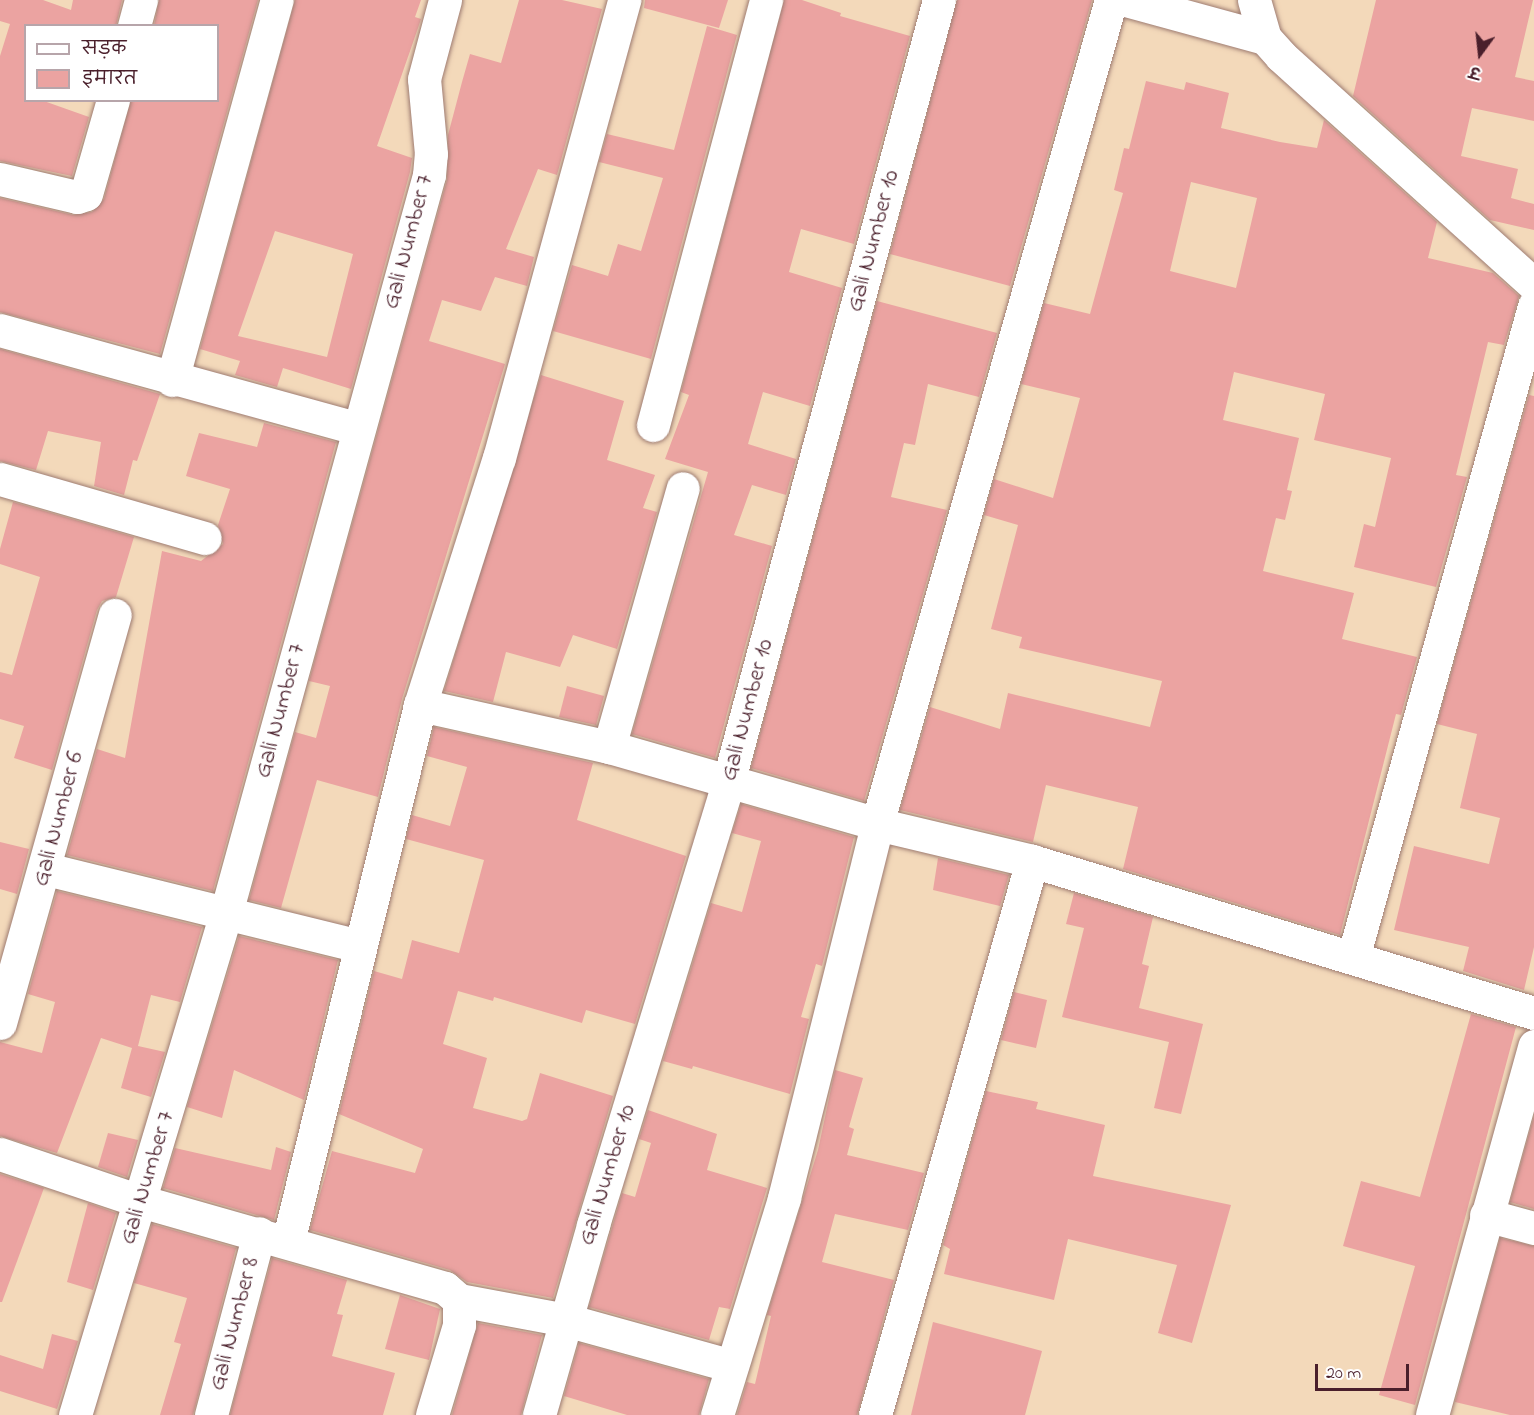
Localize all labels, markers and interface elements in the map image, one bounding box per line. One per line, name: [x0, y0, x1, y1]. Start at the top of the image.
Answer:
legend: [24, 24, 219, 102]
north arrow: [1450, 24, 1510, 84]
text: सड़क: [82, 37, 126, 63]
text: उ: [1467, 58, 1484, 84]
text: इमारत: [82, 67, 137, 93]
street label: Gali Number 10: [841, 167, 907, 315]
street label: Gali Number 7: [377, 172, 441, 312]
street label: Gali Number 10: [715, 636, 781, 784]
street label: Gali Number 7: [249, 641, 313, 781]
street label: Gali Number 6: [27, 748, 91, 890]
street label: Gali Number 10: [573, 1101, 643, 1249]
street label: Gali Number 7: [114, 1108, 182, 1248]
street label: Gali Number 8: [203, 1254, 267, 1394]
scale bar: [1318, 1352, 1412, 1390]
text: 20 m: [1326, 1361, 1361, 1387]

